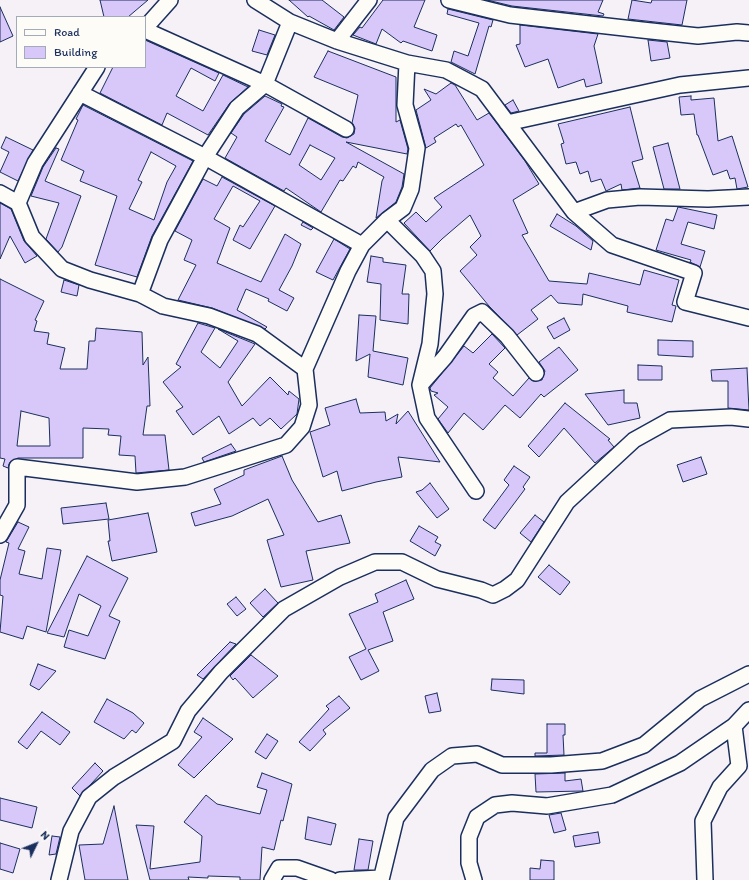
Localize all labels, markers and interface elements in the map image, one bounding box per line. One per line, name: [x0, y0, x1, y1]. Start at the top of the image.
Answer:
legend: [16, 16, 146, 68]
text: Road: [54, 25, 80, 39]
text: Building: [54, 45, 97, 59]
north arrow: [16, 824, 56, 864]
text: N: [38, 828, 52, 843]

